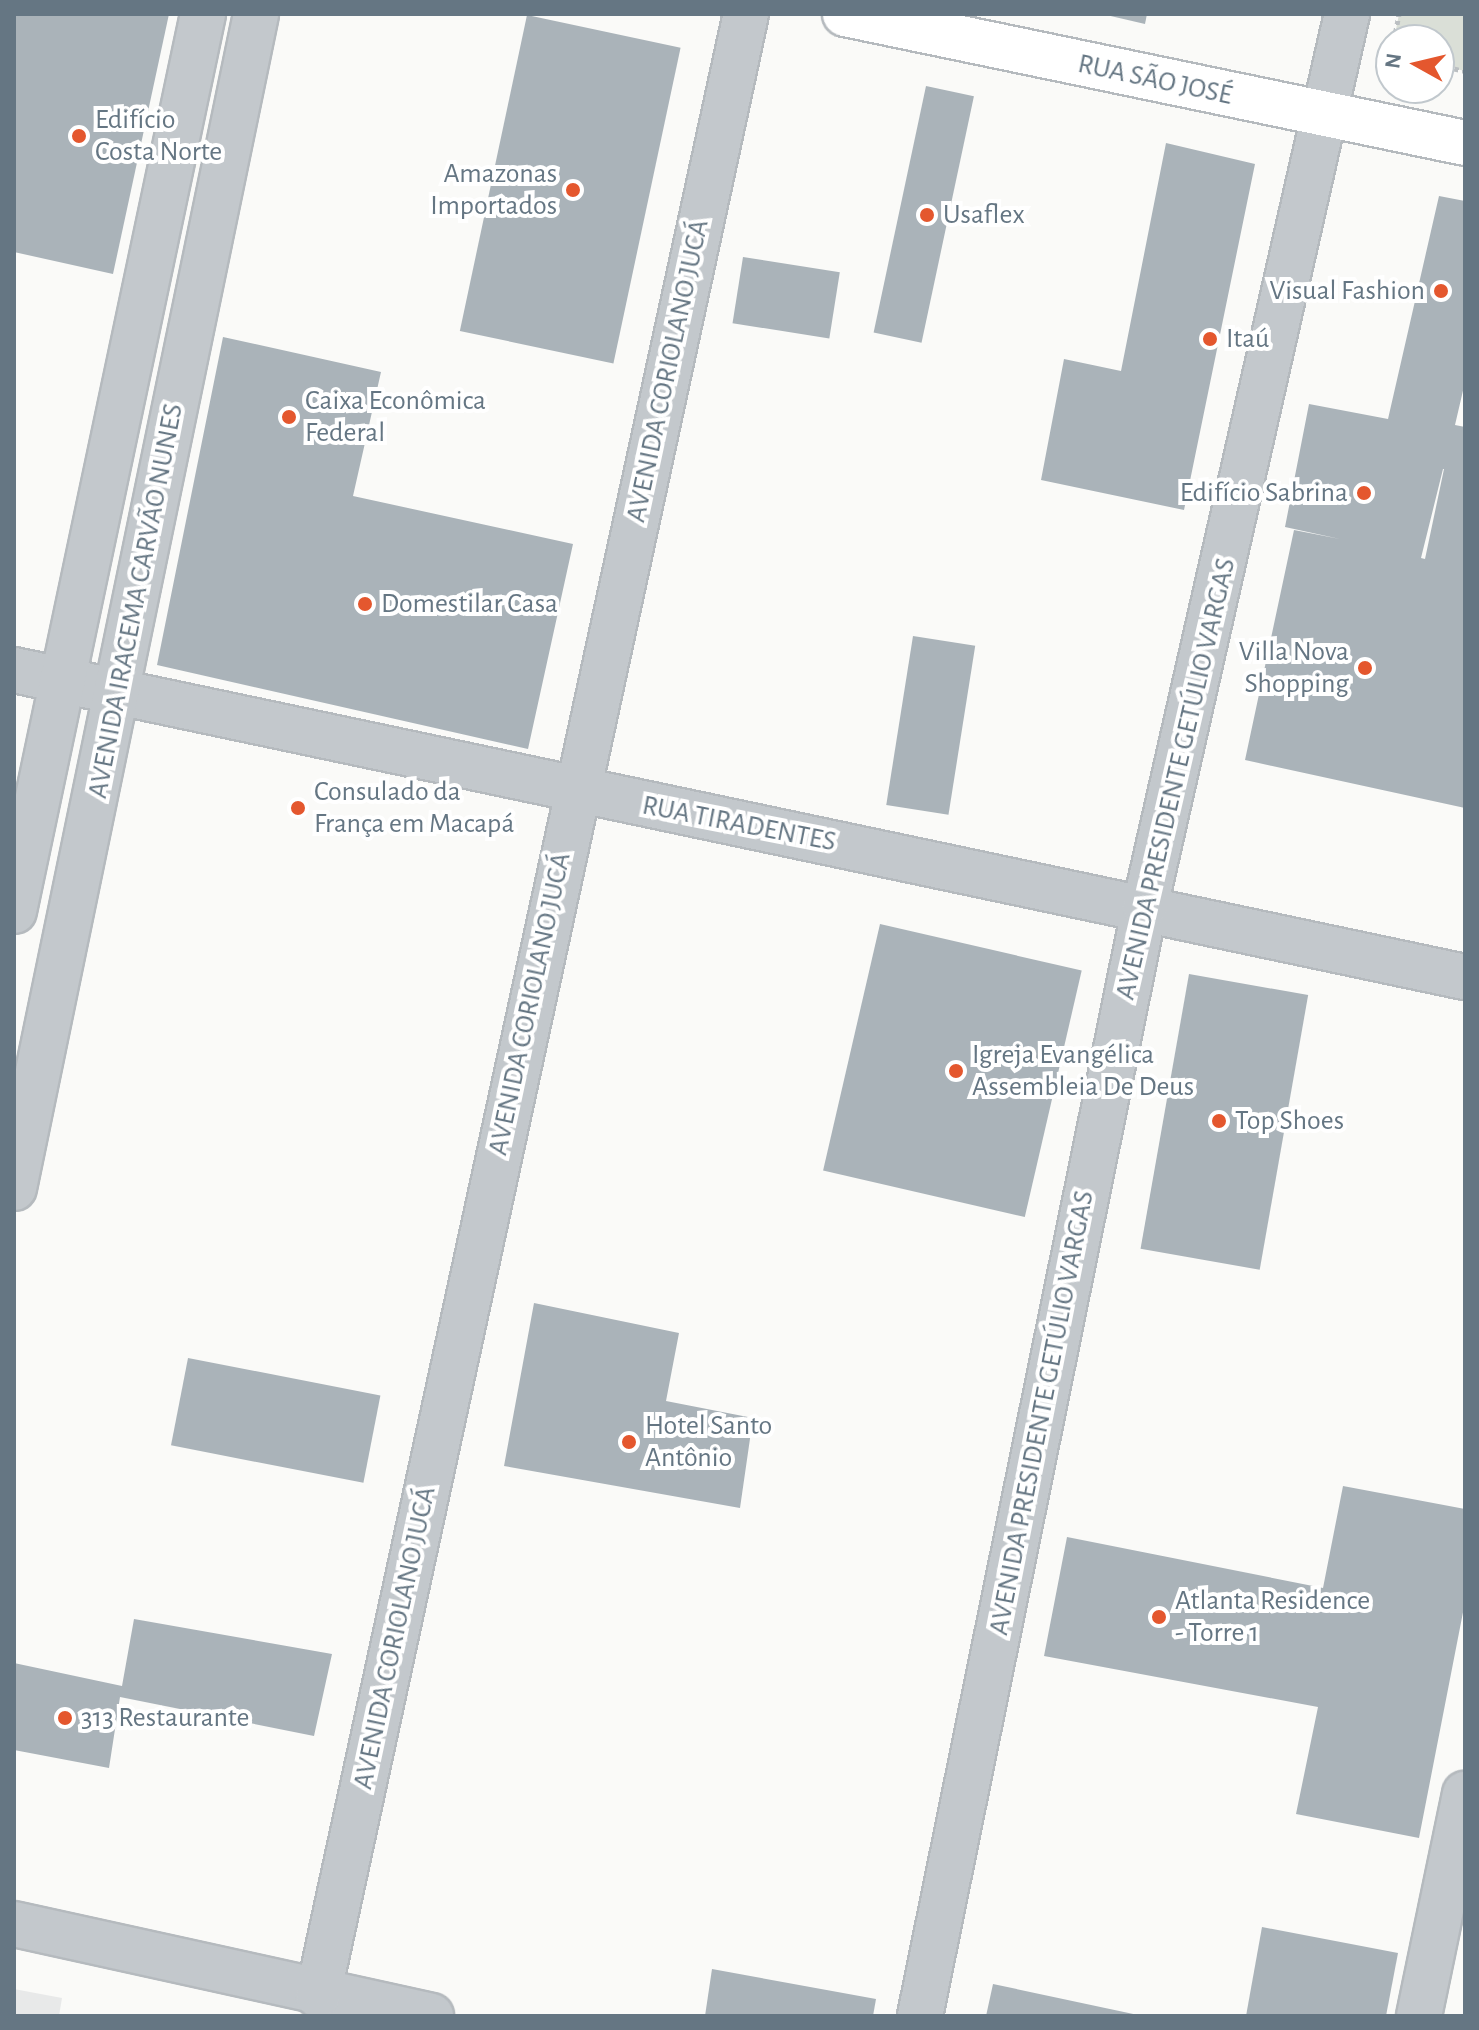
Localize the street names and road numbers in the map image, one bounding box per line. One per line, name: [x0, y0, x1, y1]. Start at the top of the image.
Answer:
street label: RUA SÃO JOSÉ: [1075, 47, 1235, 113]
street label: AVENIDA CORIOLANO JUCÁ: [619, 217, 717, 525]
street label: AVENIDA IRACEMA CARVÃO NUNES: [81, 401, 191, 801]
street label: AVENIDA PRESIDENTE GETÚLIO VARGAS: [1109, 555, 1243, 1003]
street label: RUA TIRADENTES: [639, 789, 839, 859]
street label: AVENIDA CORIOLANO JUCÁ: [481, 850, 579, 1158]
street label: AVENIDA PRESIDENTE GETÚLIO VARGAS: [982, 1188, 1102, 1638]
street label: AVENIDA CORIOLANO JUCÁ: [346, 1484, 444, 1792]

